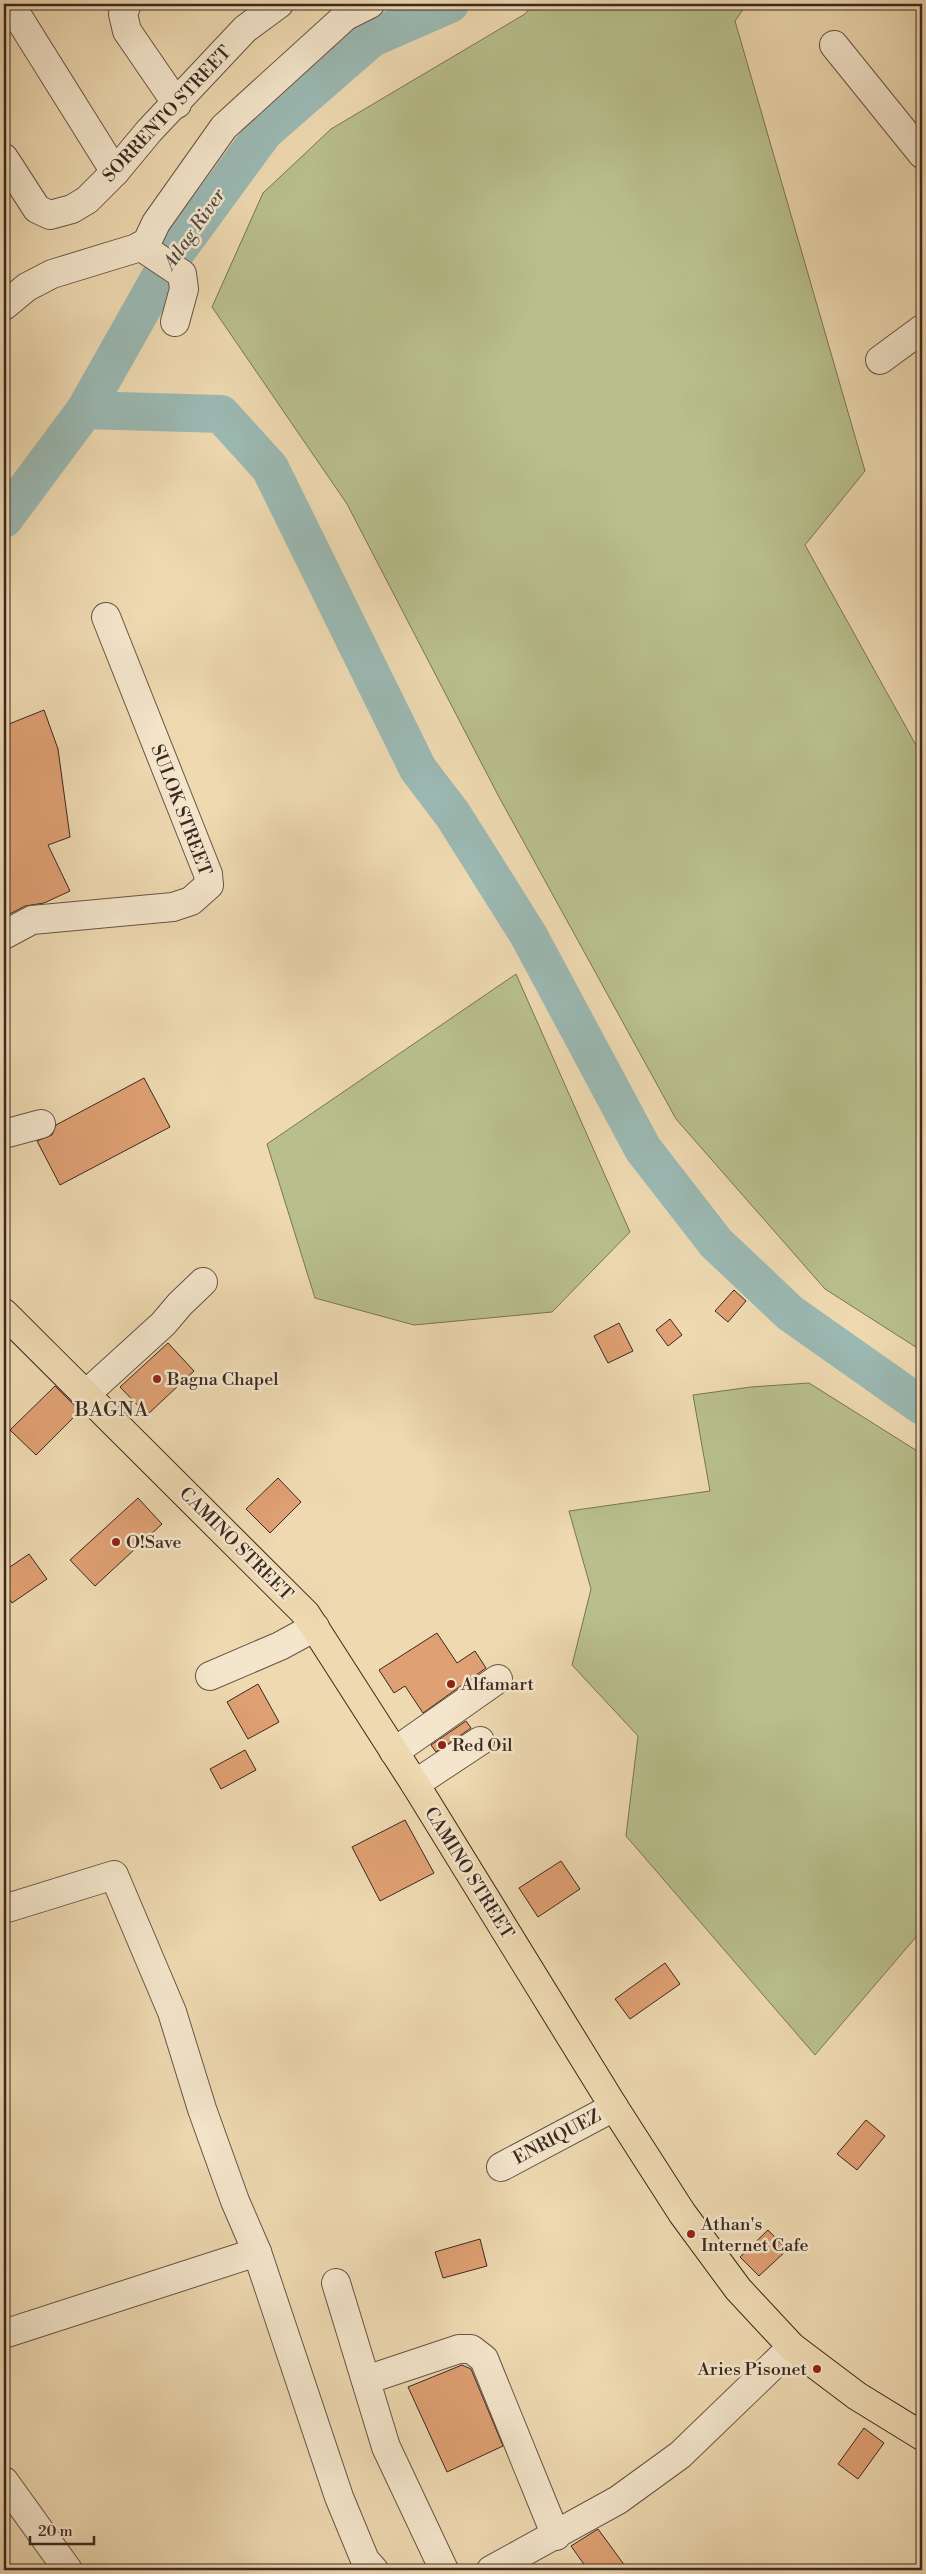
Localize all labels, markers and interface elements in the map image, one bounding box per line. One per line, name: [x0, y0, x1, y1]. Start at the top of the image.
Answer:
street label: SORRENTO STREET: [98, 41, 236, 187]
water label: Atlag River: [156, 183, 231, 276]
street label: SULOK STREET: [145, 741, 217, 879]
place label: Bagna Chapel: [166, 1368, 279, 1391]
marker: Bagna Chapel: [151, 1373, 163, 1385]
district label: BAGNA: [74, 1398, 149, 1423]
street label: CAMINO STREET: [174, 1482, 298, 1606]
place label: O!Save: [126, 1531, 182, 1554]
marker: O!Save: [110, 1536, 122, 1548]
place label: Alfamart: [460, 1673, 534, 1696]
marker: Alfamart: [445, 1678, 457, 1690]
place label: Red Oil: [452, 1734, 513, 1757]
marker: Red Oil: [436, 1739, 448, 1751]
street label: CAMINO STREET: [419, 1803, 519, 1944]
street label: ENRIQUEZ: [509, 2104, 605, 2170]
place label: Athan's Internet Cafe: [700, 2213, 809, 2257]
marker: Athan's Internet Cafe: [685, 2228, 697, 2240]
place label: Aries Pisonet: [696, 2358, 808, 2381]
marker: Aries Pisonet: [811, 2363, 823, 2375]
scale bar: [30, 2514, 94, 2546]
text: 20 m: [38, 2522, 73, 2541]

